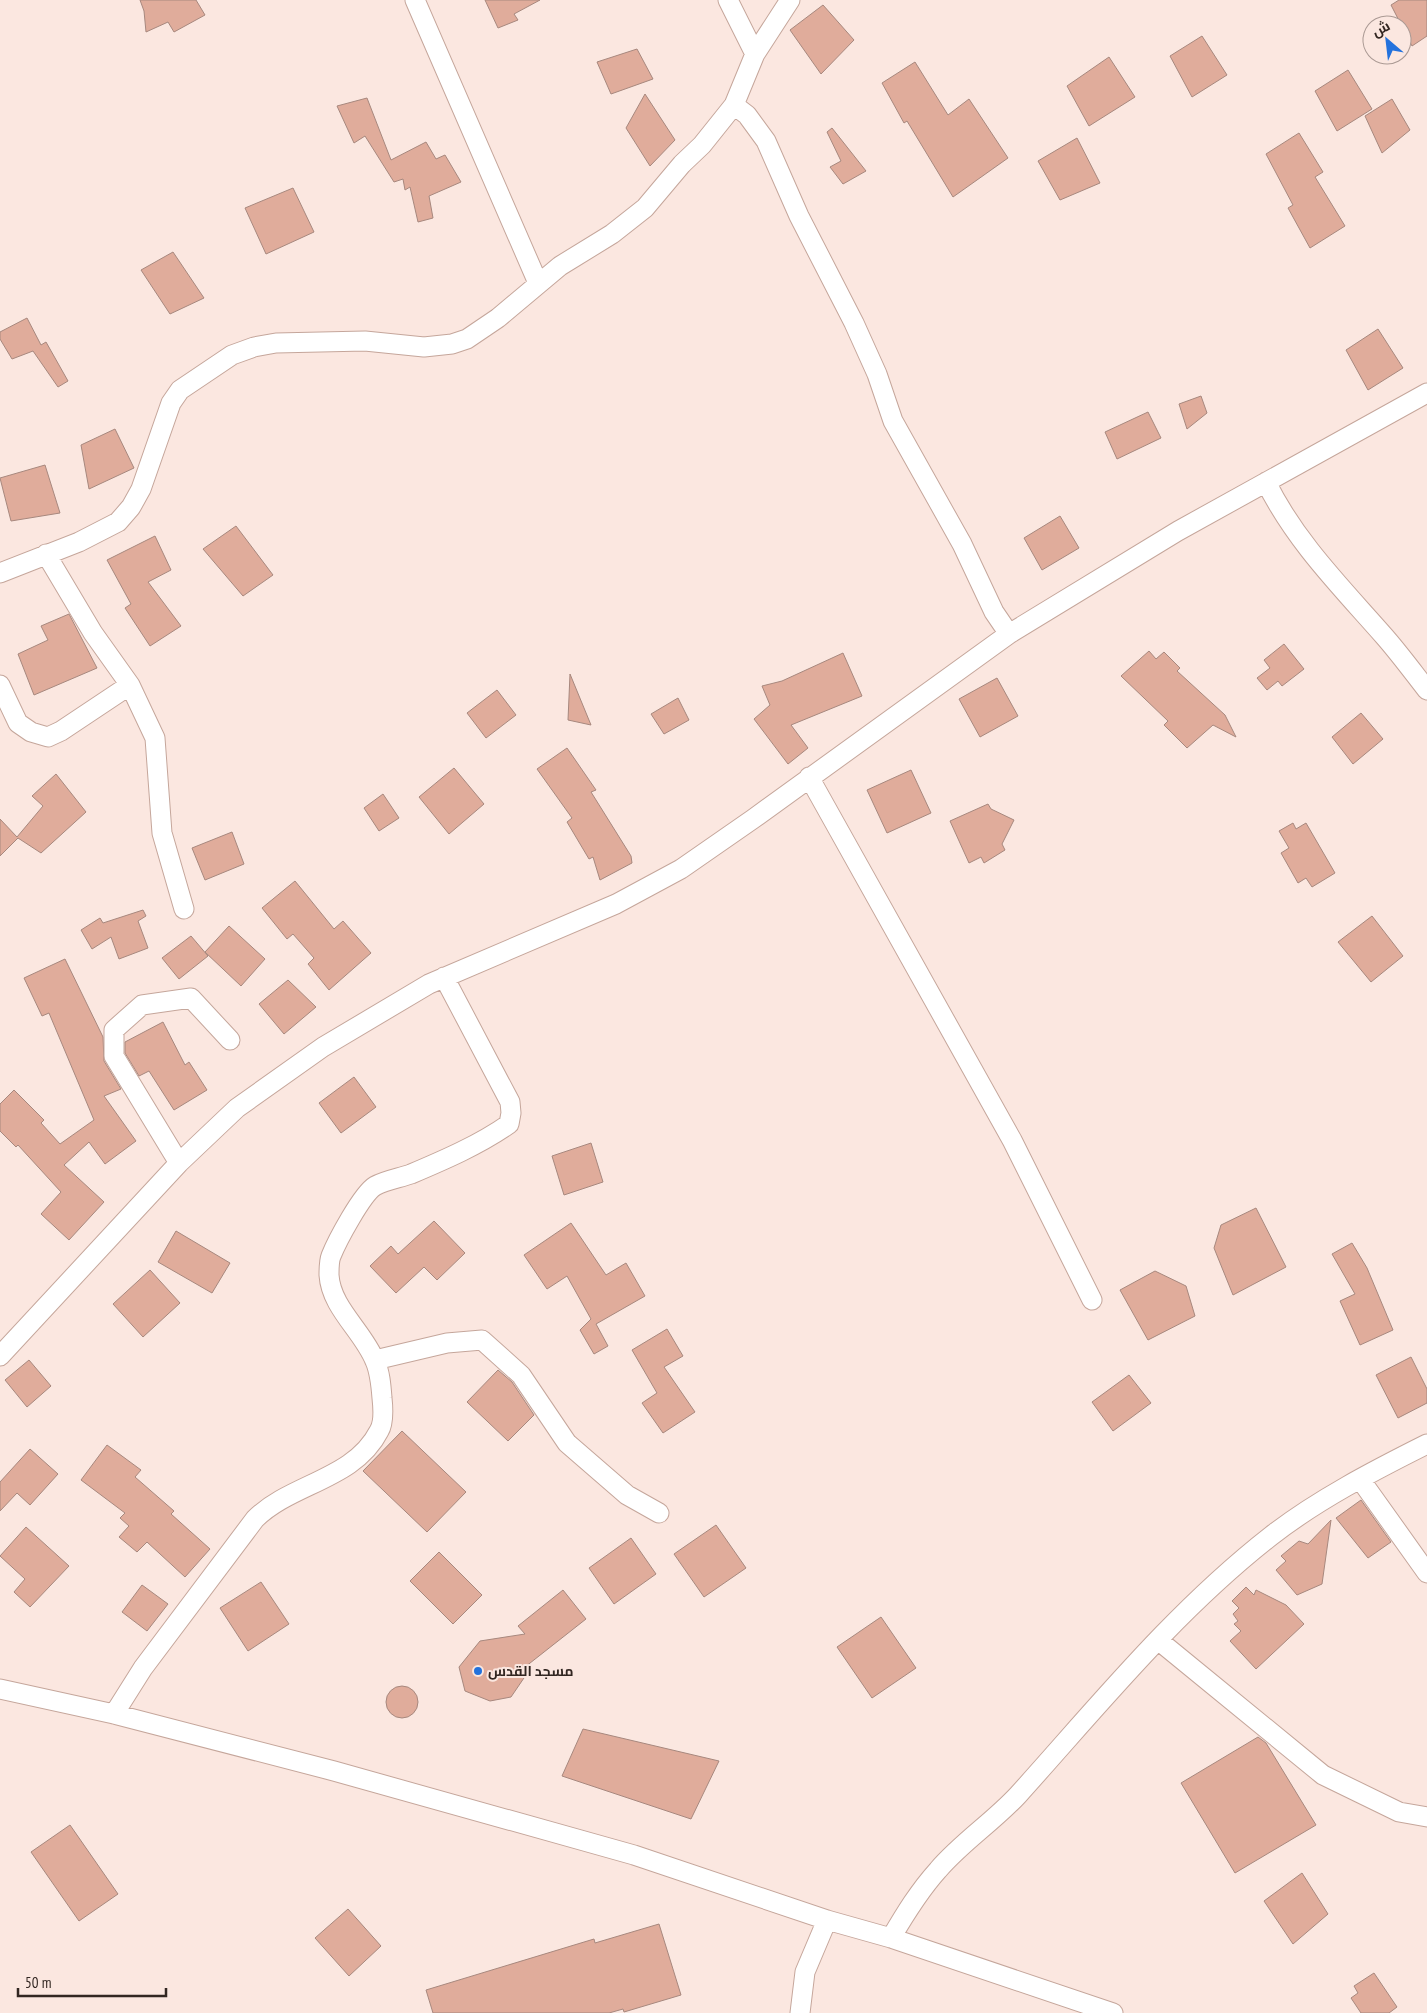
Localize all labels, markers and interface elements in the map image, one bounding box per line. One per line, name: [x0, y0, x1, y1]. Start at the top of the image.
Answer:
north arrow: [1362, 15, 1412, 65]
text: ش: [1369, 16, 1393, 41]
place label: مسجد القدس: [488, 1662, 574, 1680]
marker: مسجد القدس: [472, 1665, 484, 1677]
scale bar: [18, 1966, 165, 1998]
text: 50 m: [25, 1973, 51, 1992]

